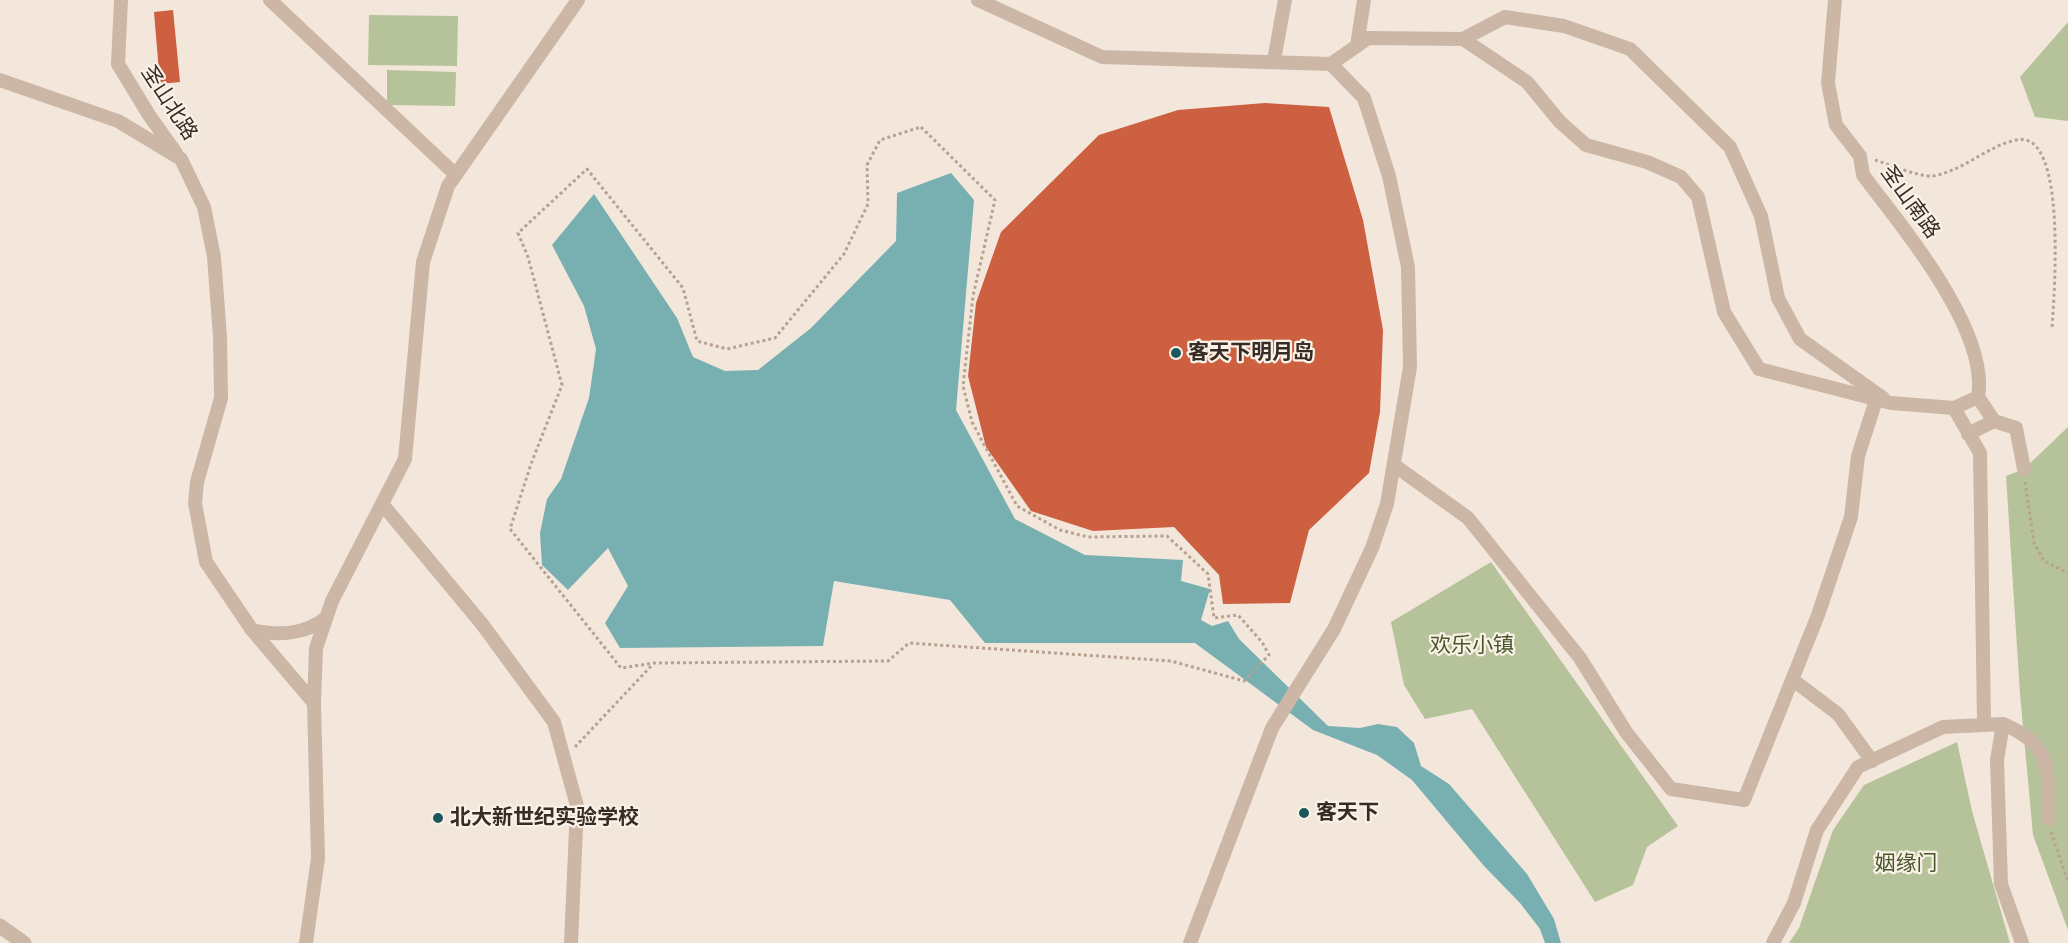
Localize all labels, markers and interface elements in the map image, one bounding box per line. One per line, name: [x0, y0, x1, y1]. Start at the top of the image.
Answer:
street label: 圣山北路: [136, 61, 202, 145]
street label: 圣山南路: [1875, 161, 1945, 243]
place label: 客天下明月岛: [1188, 340, 1314, 366]
marker: 客天下明月岛: [1169, 346, 1183, 360]
park label: 欢乐小镇: [1430, 633, 1514, 659]
place label: 客天下: [1316, 800, 1379, 826]
place label: 北大新世纪实验学校: [450, 805, 639, 831]
marker: 客天下: [1297, 806, 1311, 820]
marker: 北大新世纪实验学校: [431, 811, 445, 825]
park label: 姻缘门: [1875, 851, 1937, 877]

